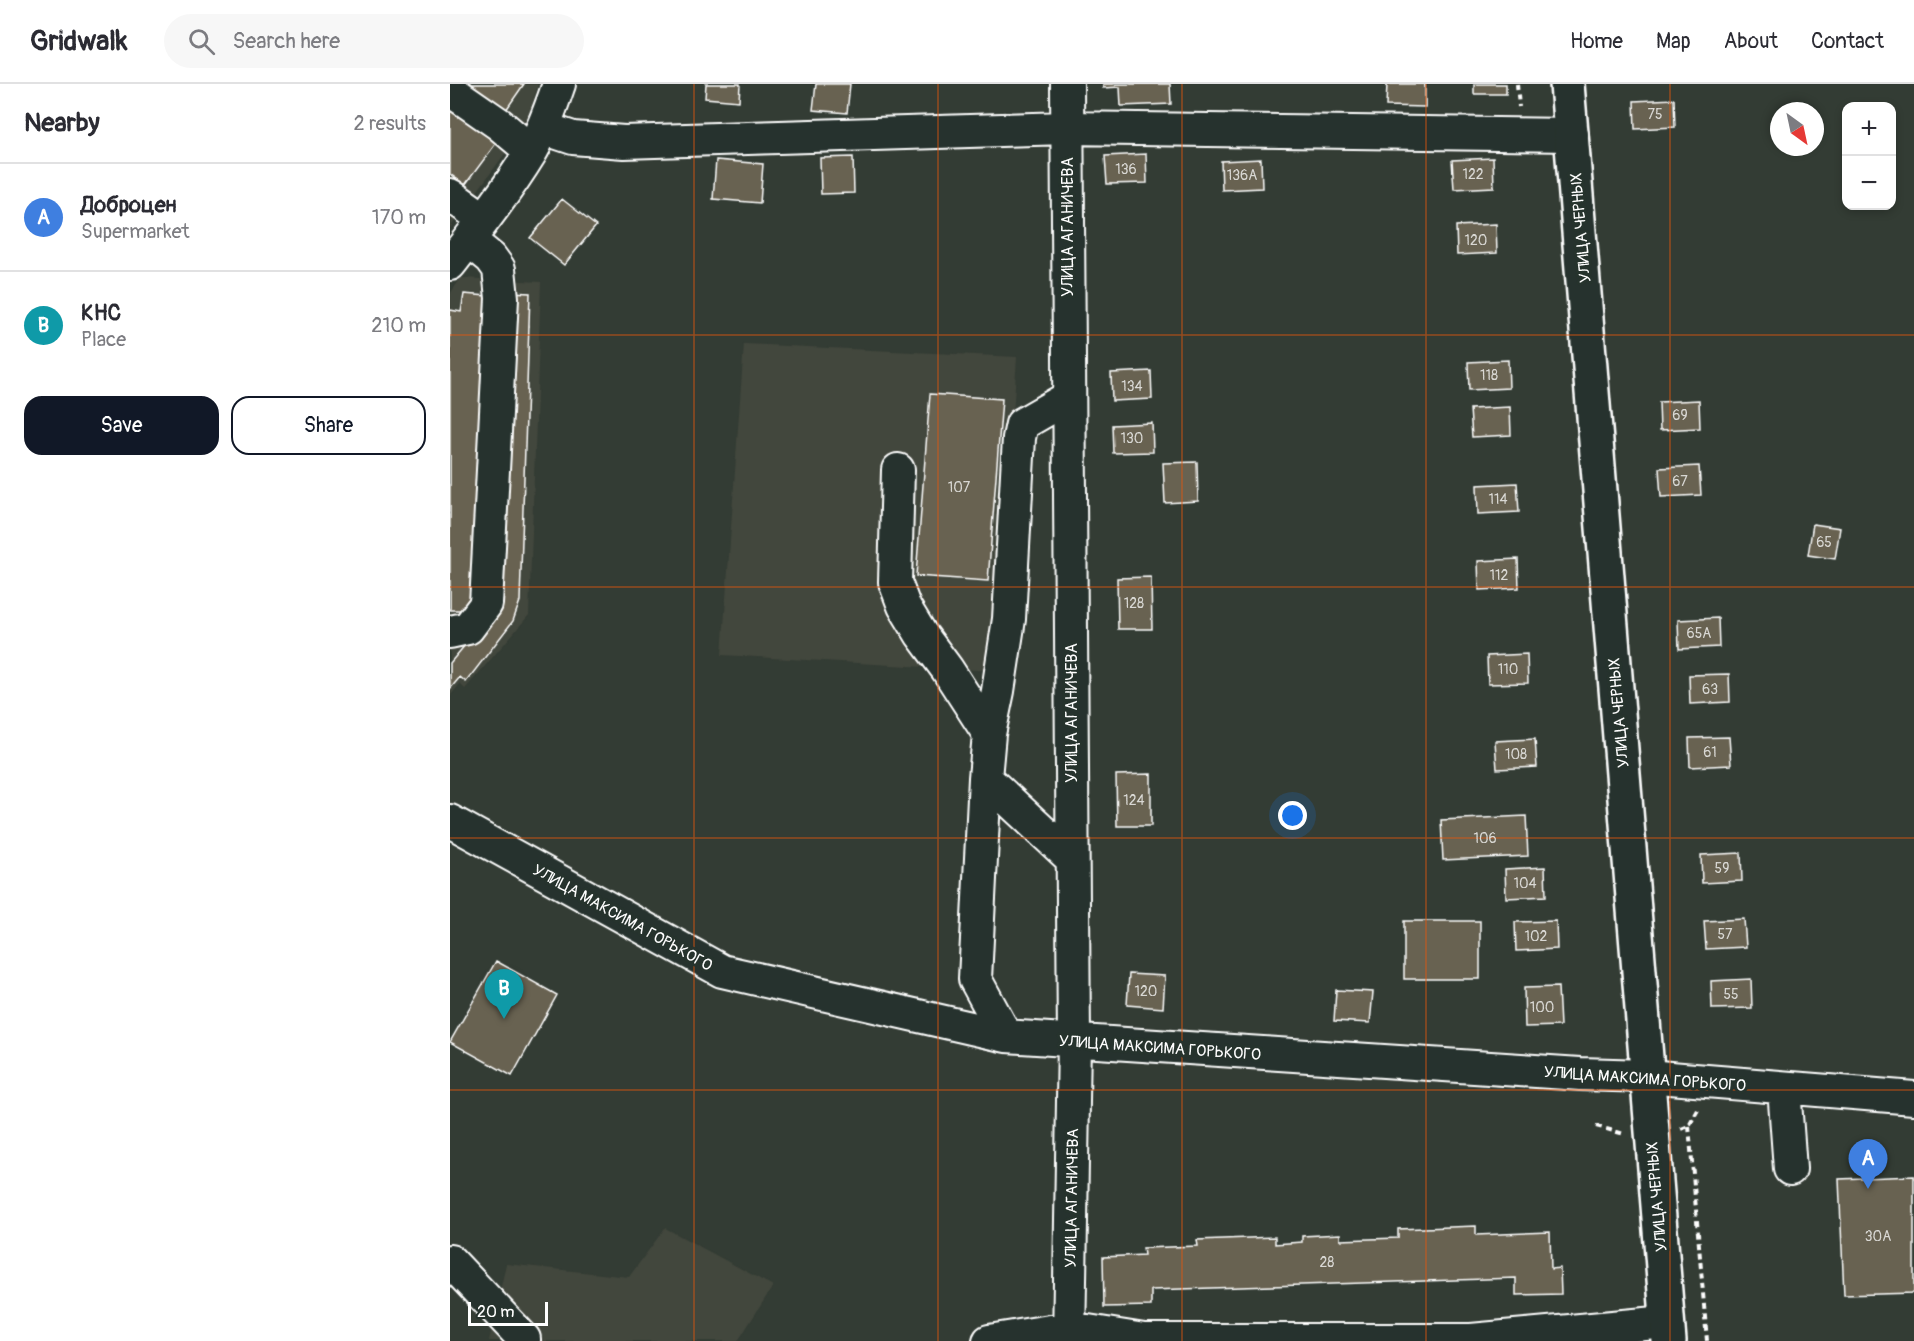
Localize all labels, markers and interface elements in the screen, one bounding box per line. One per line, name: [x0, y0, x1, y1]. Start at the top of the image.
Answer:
search box: [164, 14, 584, 68]
text: Gridwalk: [30, 24, 128, 59]
icon: search: [185, 25, 218, 58]
text: Search here: [233, 27, 340, 55]
text: Home: [1570, 28, 1623, 55]
text: Map: [1656, 28, 1691, 55]
text: About: [1724, 28, 1778, 55]
text: Contact: [1811, 28, 1884, 55]
north arrow: [1770, 102, 1824, 156]
map controls: [1842, 102, 1896, 210]
button: +: [1842, 102, 1896, 156]
house number: 75: [1648, 106, 1663, 123]
text: Nearby: [24, 107, 100, 139]
text: 2 results: [354, 111, 426, 136]
button: −: [1842, 156, 1896, 210]
street label: УЛИЦА АГАНИЧЕВА: [1058, 157, 1078, 297]
house number: 136: [1115, 161, 1137, 178]
house number: 122: [1462, 166, 1484, 183]
house number: 136А: [1227, 167, 1257, 184]
street label: УЛИЦА ЧЕРНЫХ: [1566, 172, 1596, 284]
text: Доброцен: [81, 191, 176, 219]
text: A: [37, 205, 50, 230]
text: 170 m: [372, 205, 426, 230]
text: Supermarket: [81, 219, 190, 244]
house number: 120: [1465, 232, 1487, 249]
text: КНС: [81, 299, 121, 327]
text: B: [38, 313, 49, 338]
text: 210 m: [371, 313, 426, 338]
text: Place: [81, 327, 126, 352]
house number: 118: [1480, 367, 1498, 384]
house number: 134: [1121, 378, 1143, 395]
button: Save: [24, 396, 219, 455]
button: Share: [231, 396, 426, 455]
house number: 69: [1672, 407, 1688, 424]
house number: 130: [1121, 430, 1143, 447]
house number: 67: [1672, 473, 1688, 490]
house number: 107: [948, 479, 971, 496]
house number: 114: [1488, 491, 1508, 508]
house number: 65: [1816, 534, 1832, 551]
house number: 112: [1490, 567, 1509, 584]
house number: 128: [1124, 595, 1144, 612]
house number: 65А: [1687, 625, 1711, 642]
street label: УЛИЦА АГАНИЧЕВА: [1062, 643, 1082, 783]
street label: УЛИЦА ЧЕРНЫХ: [1604, 657, 1634, 769]
house number: 110: [1498, 661, 1518, 678]
house number: 63: [1702, 681, 1718, 698]
house number: 61: [1703, 744, 1717, 761]
house number: 108: [1505, 746, 1527, 763]
house number: 124: [1123, 792, 1145, 809]
your location: [1278, 801, 1307, 830]
house number: 106: [1473, 830, 1497, 847]
street label: УЛИЦА МАКСИМА ГОРЬКОГО: [529, 860, 716, 976]
house number: 59: [1715, 860, 1729, 877]
house number: 104: [1513, 875, 1537, 892]
house number: 57: [1718, 926, 1733, 943]
house number: 102: [1525, 928, 1548, 945]
pin: B: [484, 970, 524, 1019]
house number: 120: [1135, 983, 1157, 1000]
house number: 55: [1723, 986, 1739, 1003]
house number: 100: [1530, 999, 1554, 1016]
street label: УЛИЦА МАКСИМА ГОРЬКОГО: [1058, 1031, 1262, 1065]
street label: УЛИЦА МАКСИМА ГОРЬКОГО: [1543, 1062, 1747, 1096]
street label: УЛИЦА АГАНИЧЕВА: [1061, 1128, 1083, 1268]
pin: A: [1848, 1140, 1888, 1189]
street label: УЛИЦА ЧЕРНЫХ: [1642, 1141, 1672, 1253]
house number: 30А: [1865, 1228, 1891, 1245]
house number: 28: [1320, 1254, 1334, 1271]
scale bar: [468, 1299, 548, 1326]
text: 20 m: [477, 1302, 515, 1322]

